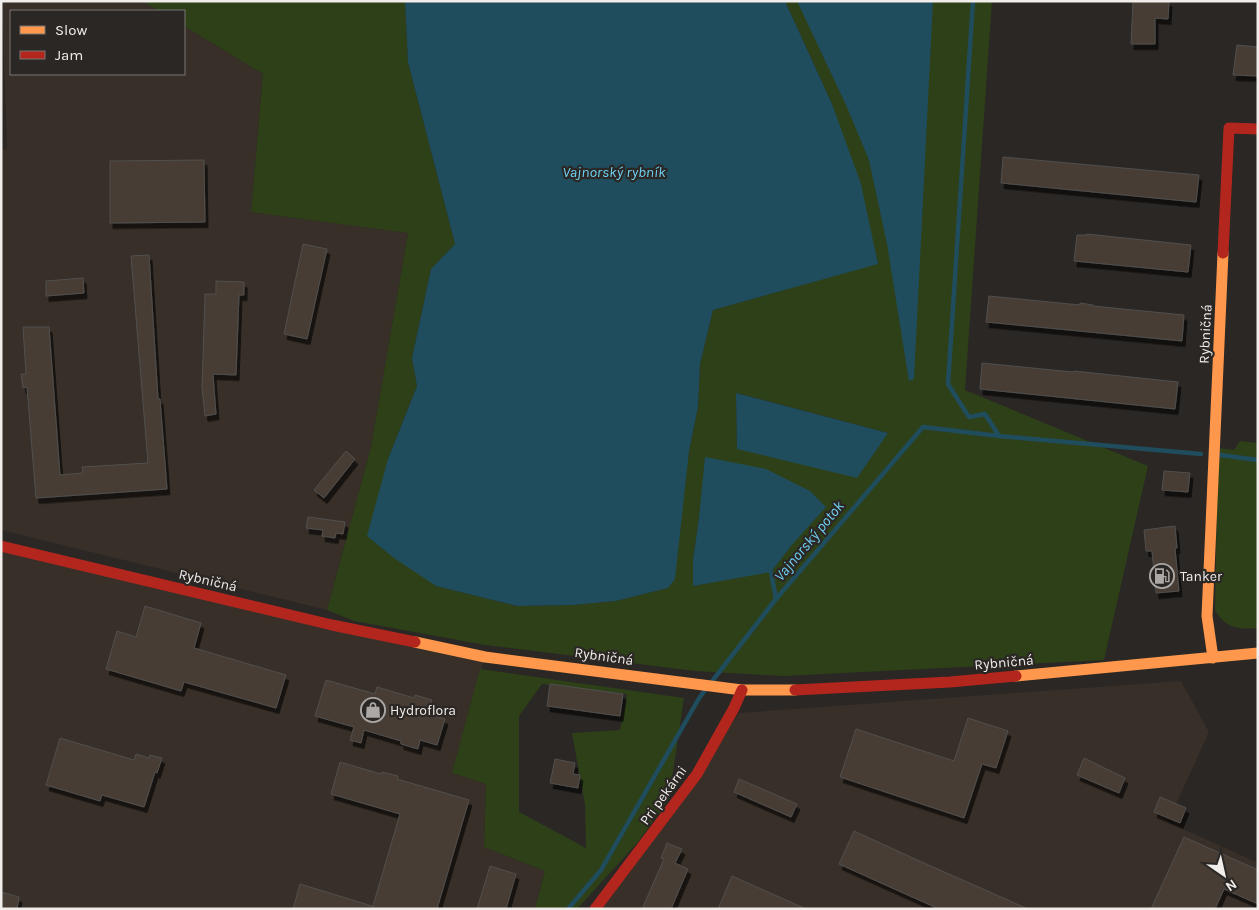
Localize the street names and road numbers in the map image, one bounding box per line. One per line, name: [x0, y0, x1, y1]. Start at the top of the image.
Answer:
street label: Rybničná: [1195, 304, 1216, 364]
street label: Rybničná: [177, 566, 239, 595]
street label: Rybničná: [573, 644, 635, 669]
street label: Rybničná: [974, 651, 1034, 674]
street label: Pri pekárni: [636, 762, 691, 828]

